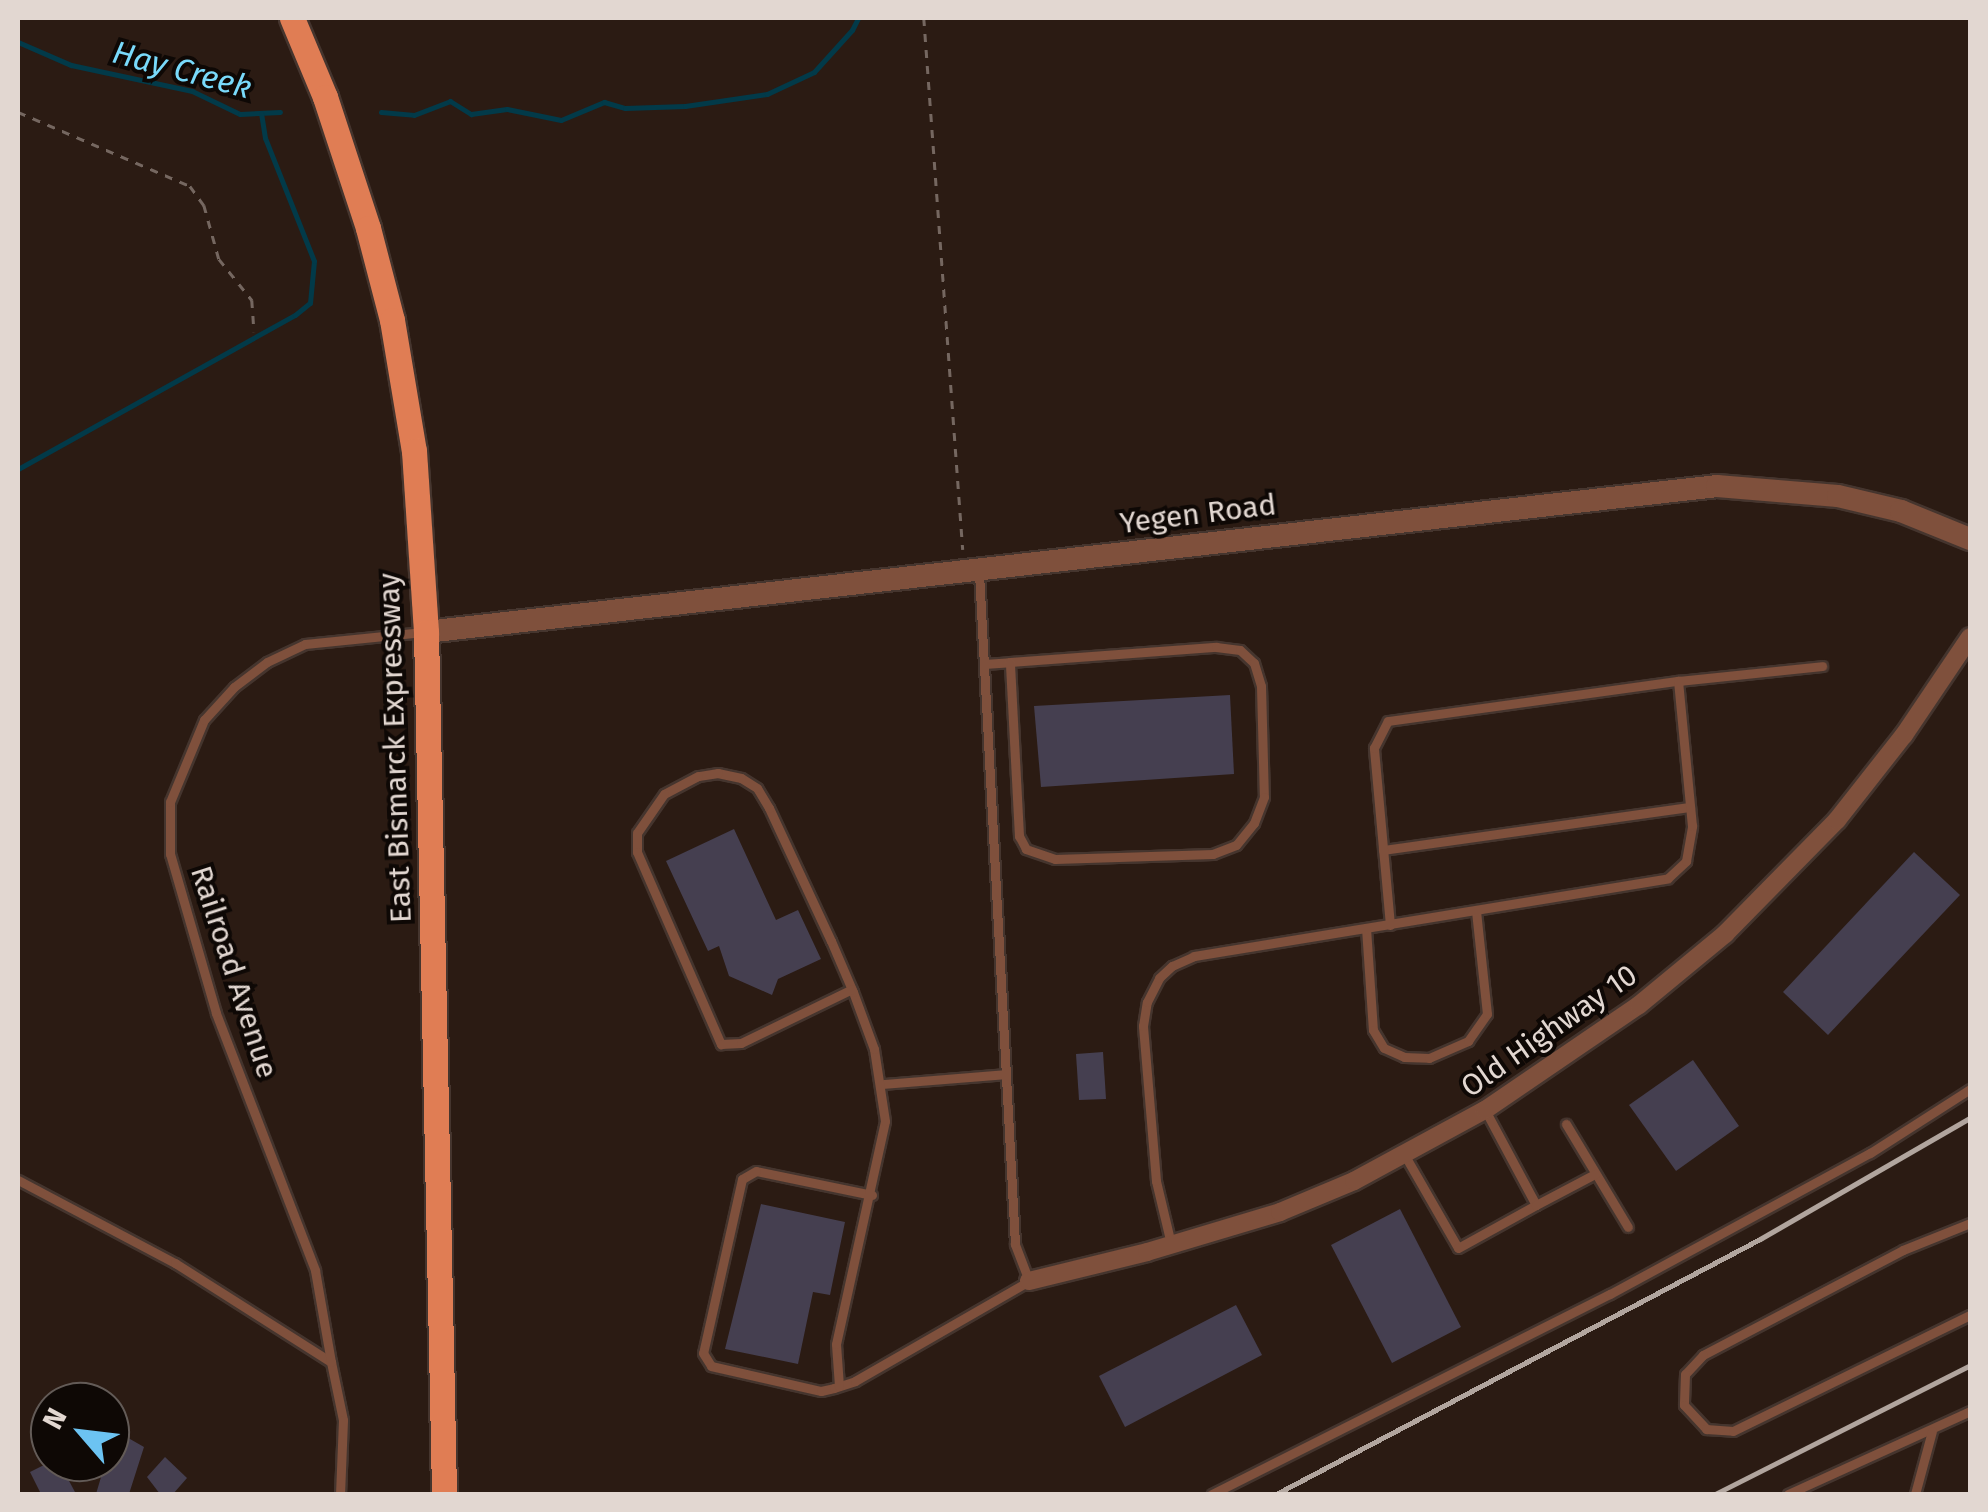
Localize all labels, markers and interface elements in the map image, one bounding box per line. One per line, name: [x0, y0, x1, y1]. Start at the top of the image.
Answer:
water label: Hay Creek: [108, 33, 256, 107]
street label: Yegen Road: [1118, 487, 1278, 541]
street label: East Bismarck Expressway: [371, 572, 419, 924]
street label: Railroad Avenue: [183, 861, 285, 1083]
street label: Old Highway 10: [1454, 957, 1644, 1105]
north arrow: [30, 1382, 130, 1482]
text: N: [36, 1403, 74, 1435]

